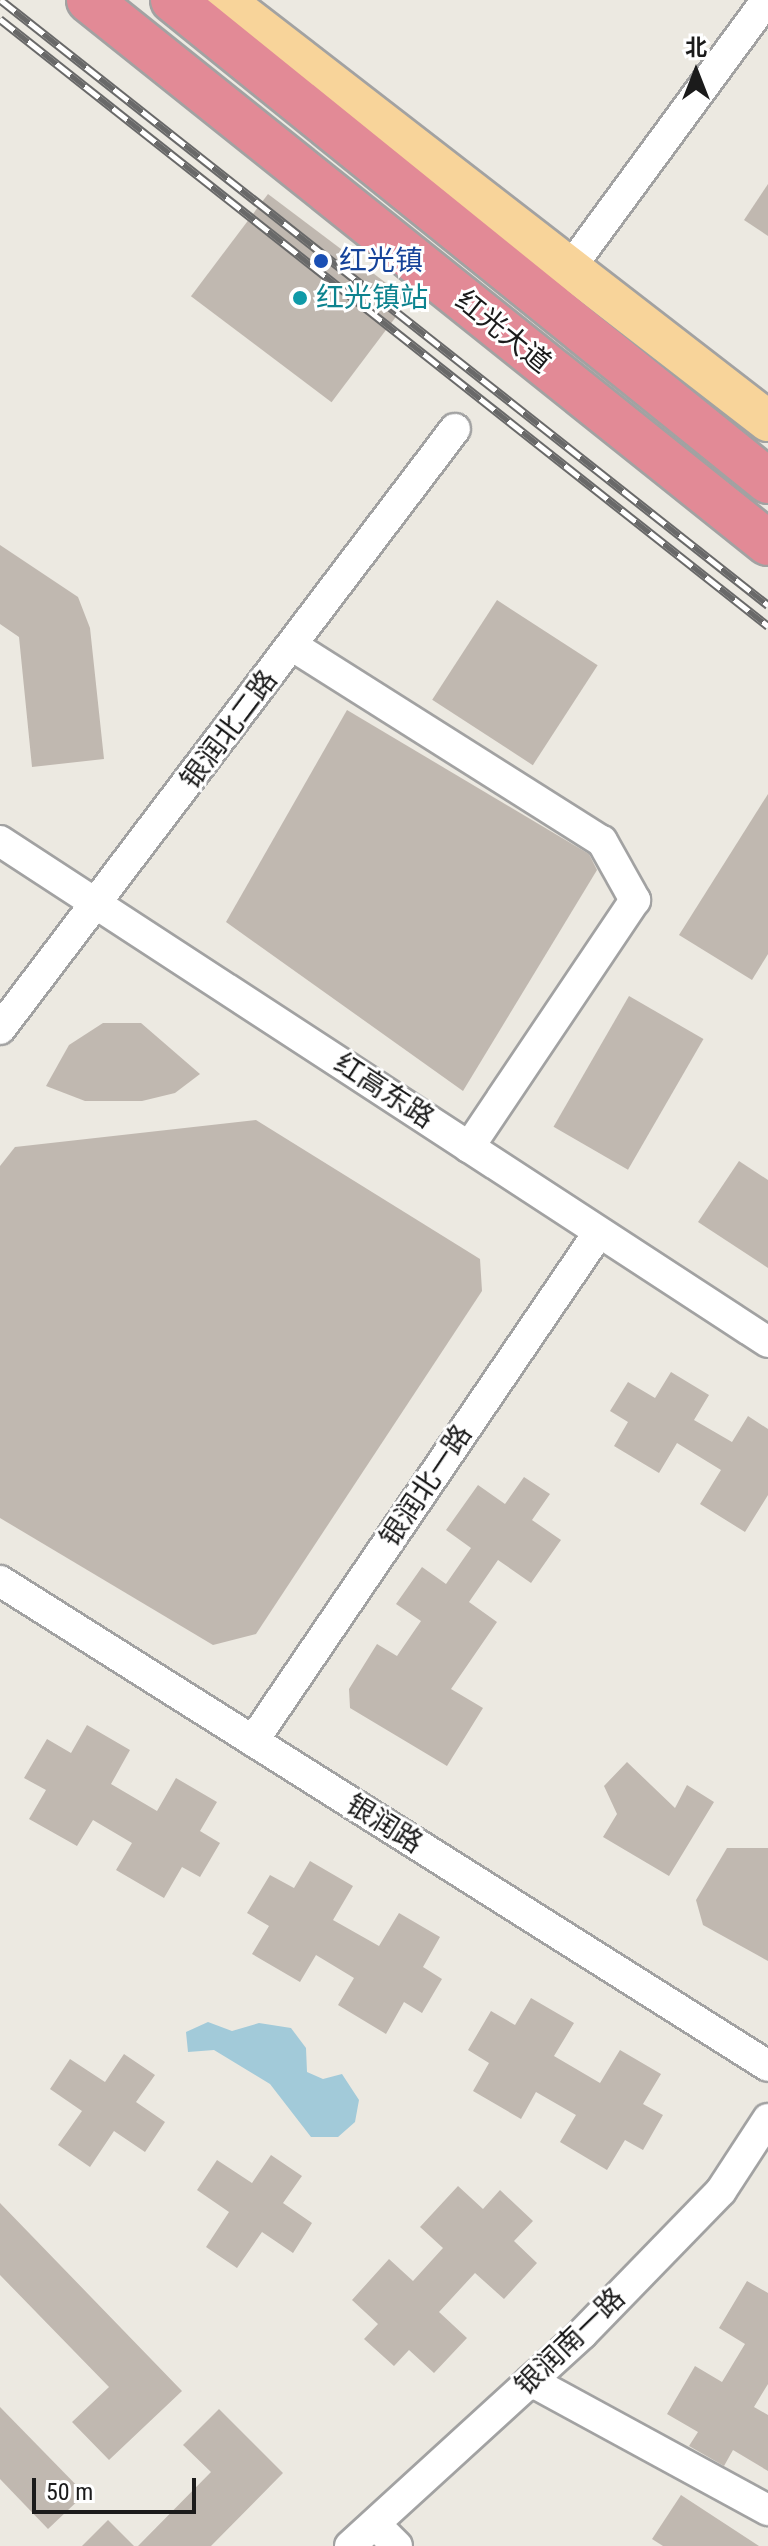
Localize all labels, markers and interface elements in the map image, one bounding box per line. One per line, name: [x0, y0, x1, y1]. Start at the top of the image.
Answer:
north arrow: [656, 32, 736, 112]
text: 北: [685, 35, 707, 60]
place label: 红光镇: [339, 244, 423, 278]
marker: 红光镇: [310, 250, 332, 272]
place label: 红光镇站: [316, 281, 428, 315]
street label: 红光大道: [449, 284, 557, 380]
marker: 红光镇站: [291, 289, 309, 307]
street label: 银润北二路: [173, 664, 285, 796]
street label: 红高东路: [328, 1046, 440, 1136]
street label: 银润北一路: [373, 1419, 479, 1553]
street label: 银润路: [339, 1787, 429, 1861]
street label: 银润南一路: [508, 2281, 632, 2403]
scale bar: [36, 2462, 200, 2512]
text: 50 m: [46, 2478, 93, 2506]

